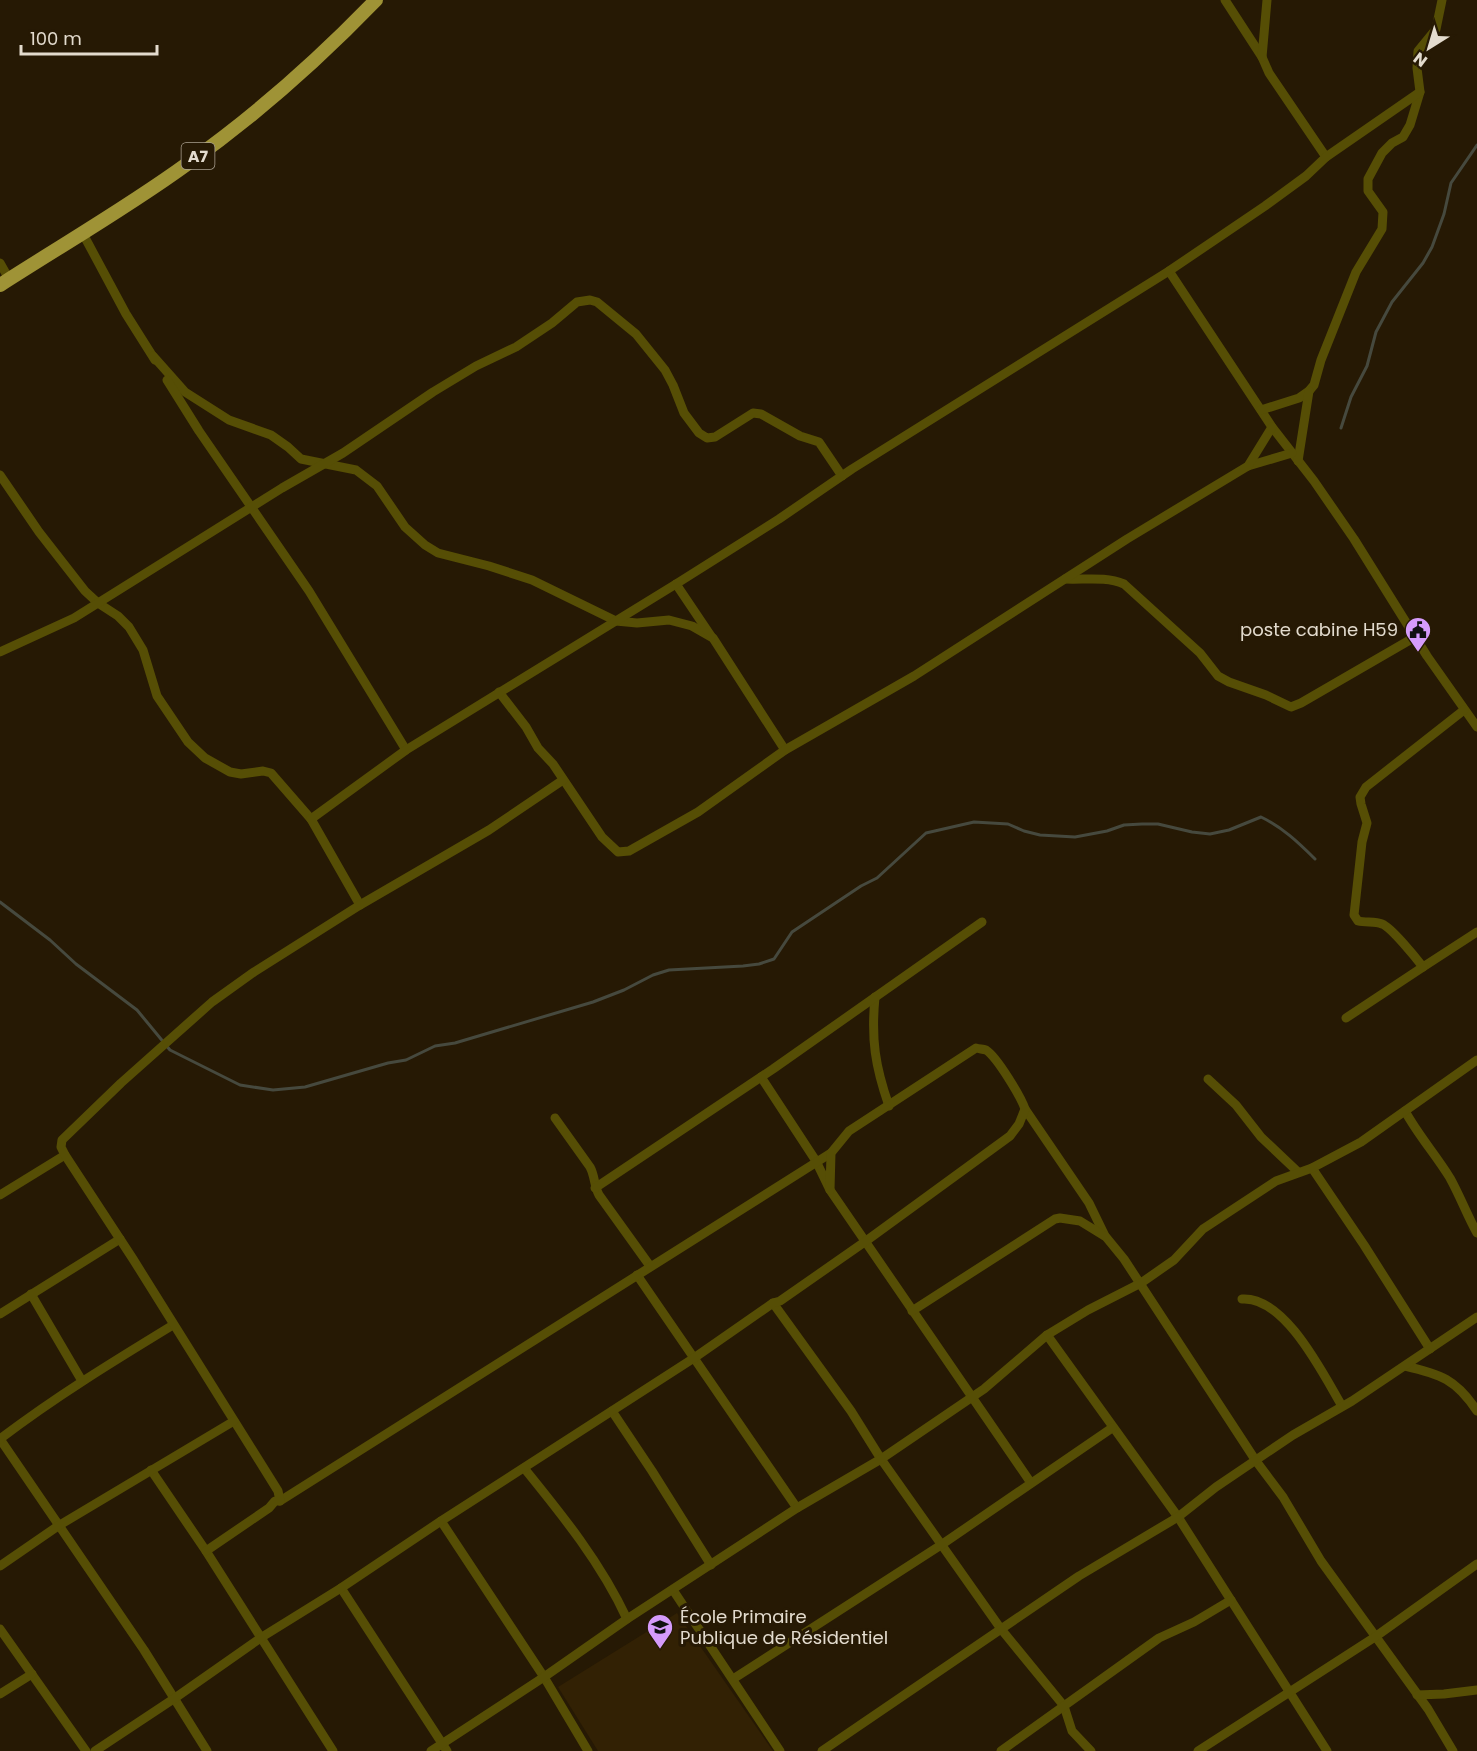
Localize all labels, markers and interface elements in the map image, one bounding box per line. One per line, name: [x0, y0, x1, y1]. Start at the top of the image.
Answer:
scale bar: [21, 18, 158, 56]
north arrow: [1399, 18, 1459, 78]
text: 100 m: [30, 26, 82, 51]
text: N: [1409, 47, 1432, 72]
road number: A7: [182, 143, 214, 169]
public building icon: poste cabine H59: [1403, 615, 1433, 653]
place label: poste cabine H59: [1240, 617, 1398, 642]
place label: École Primaire Publique de Résidentiel: [680, 1604, 888, 1650]
school or university icon: École Primaire Publique de Résidentiel: [645, 1612, 675, 1650]

